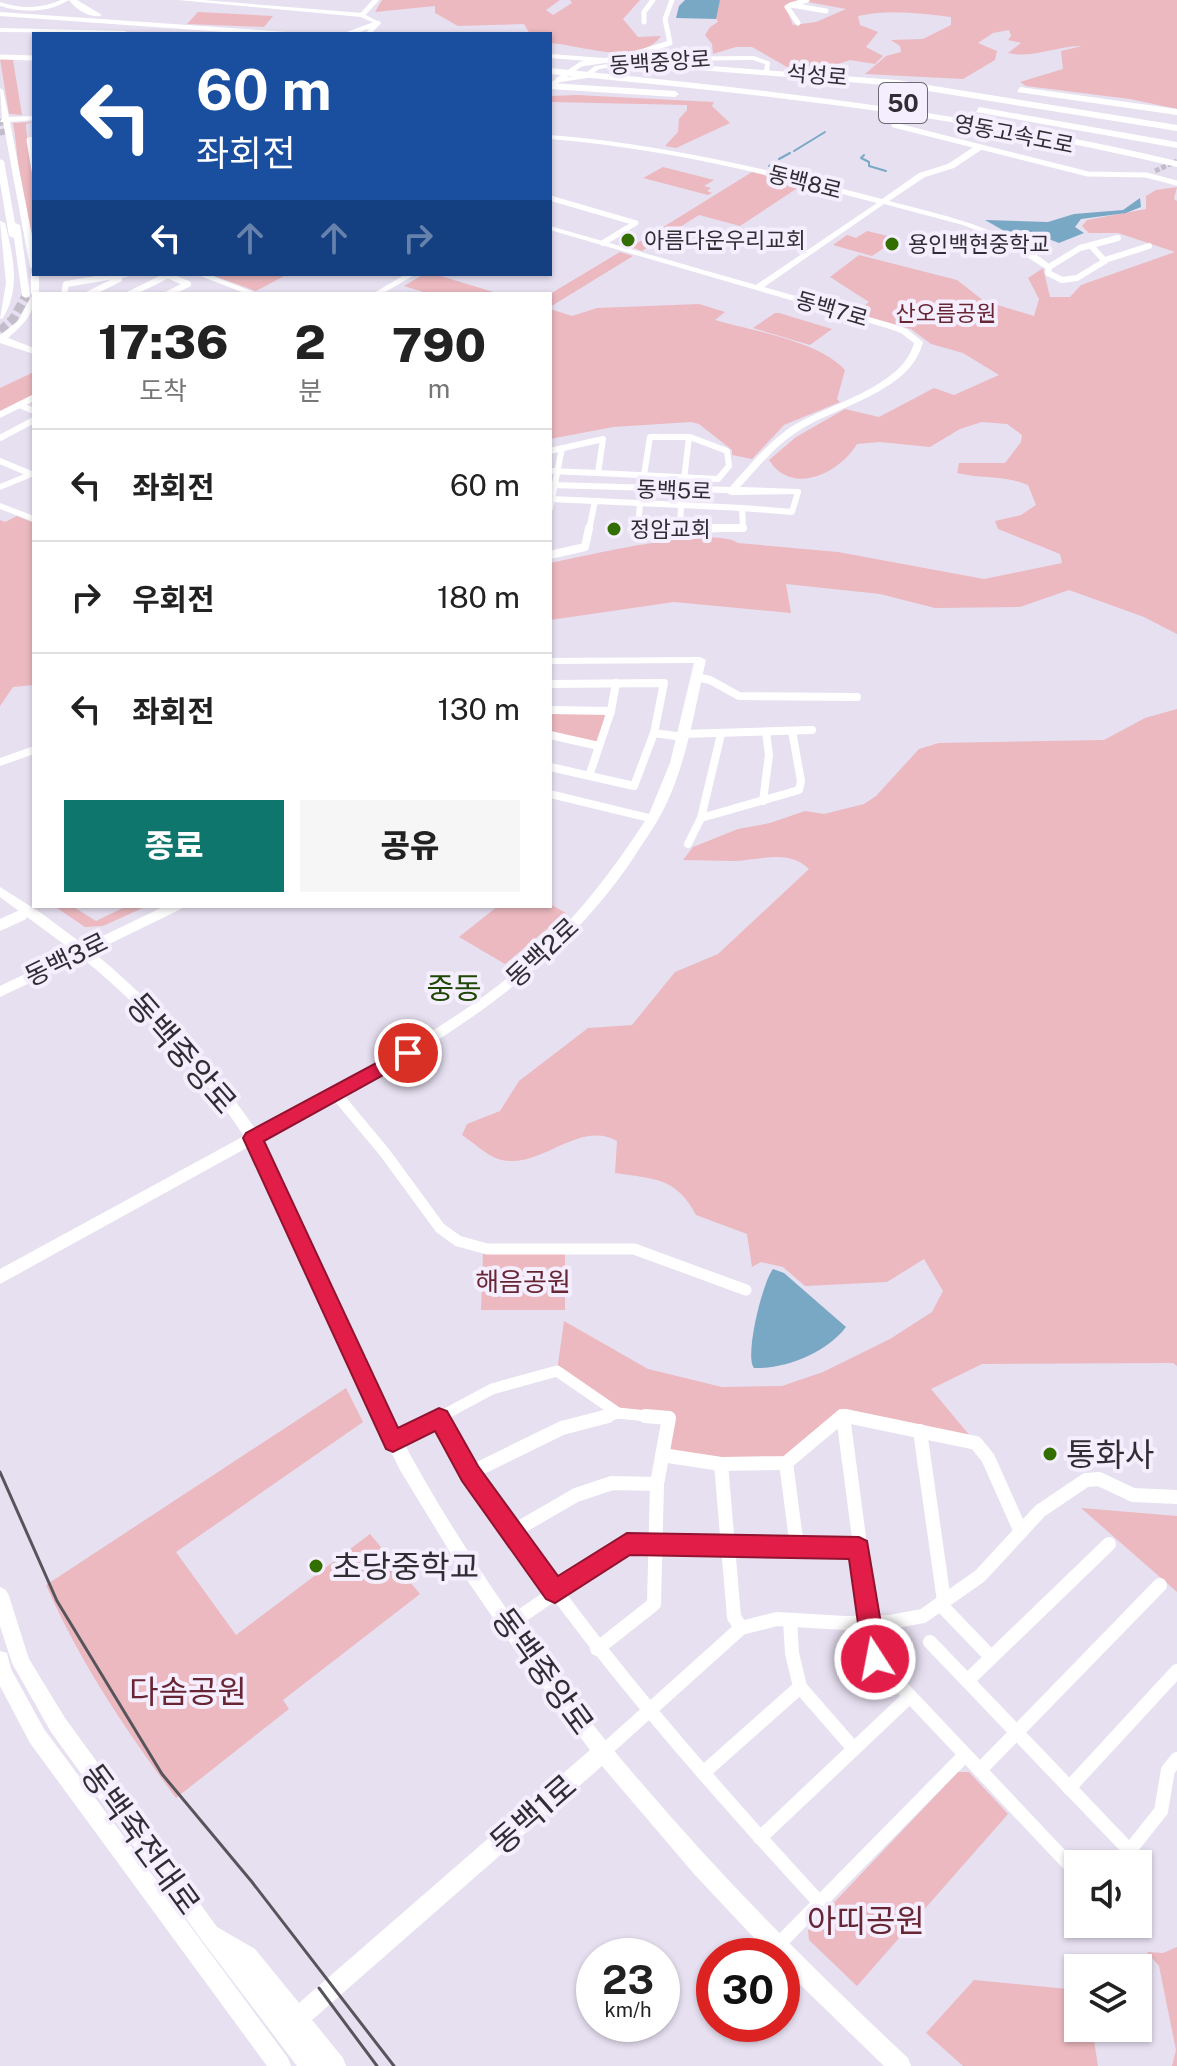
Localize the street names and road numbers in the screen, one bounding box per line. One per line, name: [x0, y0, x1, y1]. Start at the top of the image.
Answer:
street label: 동백중앙로: [609, 46, 711, 78]
street label: 석성로: [786, 59, 848, 91]
road number: 50: [879, 83, 927, 123]
street label: 영동고속도로: [952, 110, 1076, 158]
street label: 동백8로: [765, 160, 845, 204]
street label: 동백7로: [793, 286, 871, 332]
street label: 동백5로: [636, 476, 712, 504]
street label: 동백2로: [500, 911, 584, 993]
street label: 동백3로: [20, 926, 112, 992]
street label: 동백중앙로: [120, 985, 244, 1121]
street label: 동백중앙로: [485, 1601, 601, 1741]
street label: 동백죽전대로: [74, 1757, 208, 1921]
street label: 동백1로: [483, 1767, 583, 1861]

